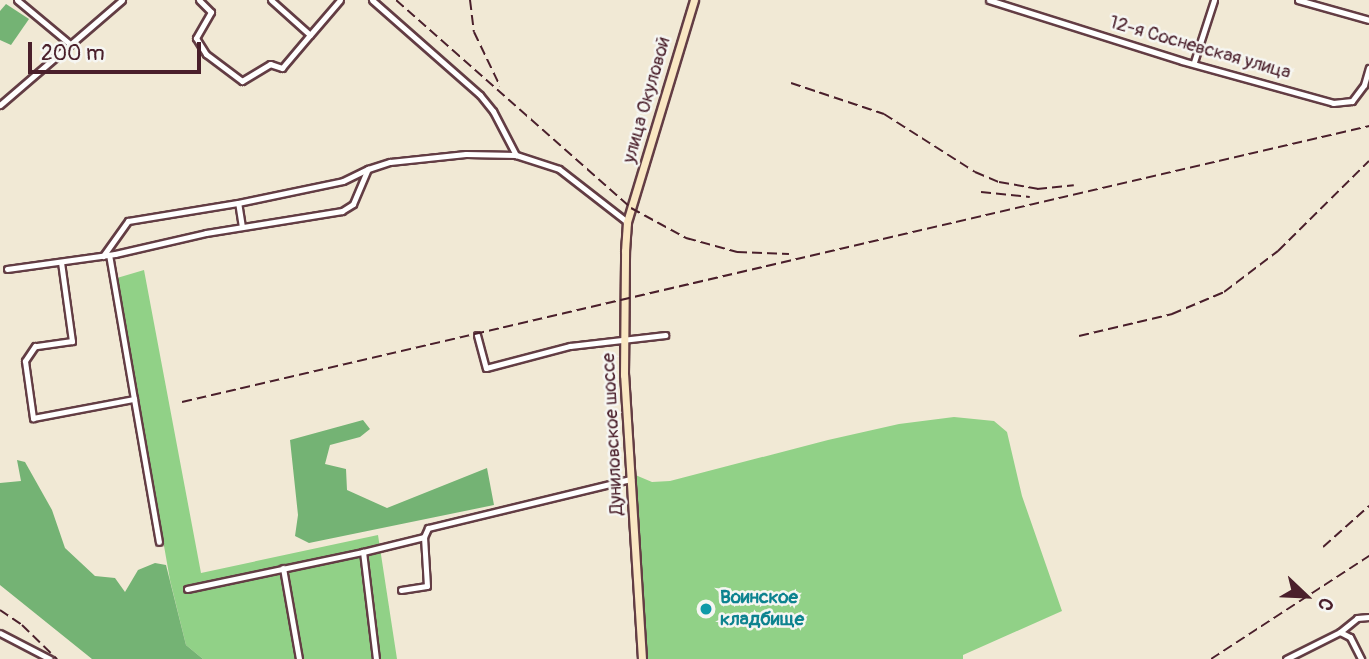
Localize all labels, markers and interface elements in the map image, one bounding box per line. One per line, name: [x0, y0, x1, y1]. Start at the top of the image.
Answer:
street label: 12-я Сосневская улица: [1107, 11, 1293, 85]
scale bar: [32, 28, 205, 72]
street label: улица Окуловой: [618, 34, 676, 166]
text: 200 m: [41, 40, 105, 67]
street label: Дуниловское шоссе: [597, 352, 629, 516]
north arrow: [1271, 561, 1341, 631]
place label: Воинское кладбище: [720, 587, 804, 631]
text: С: [1312, 594, 1339, 614]
marker: Воинское кладбище: [698, 601, 714, 617]

